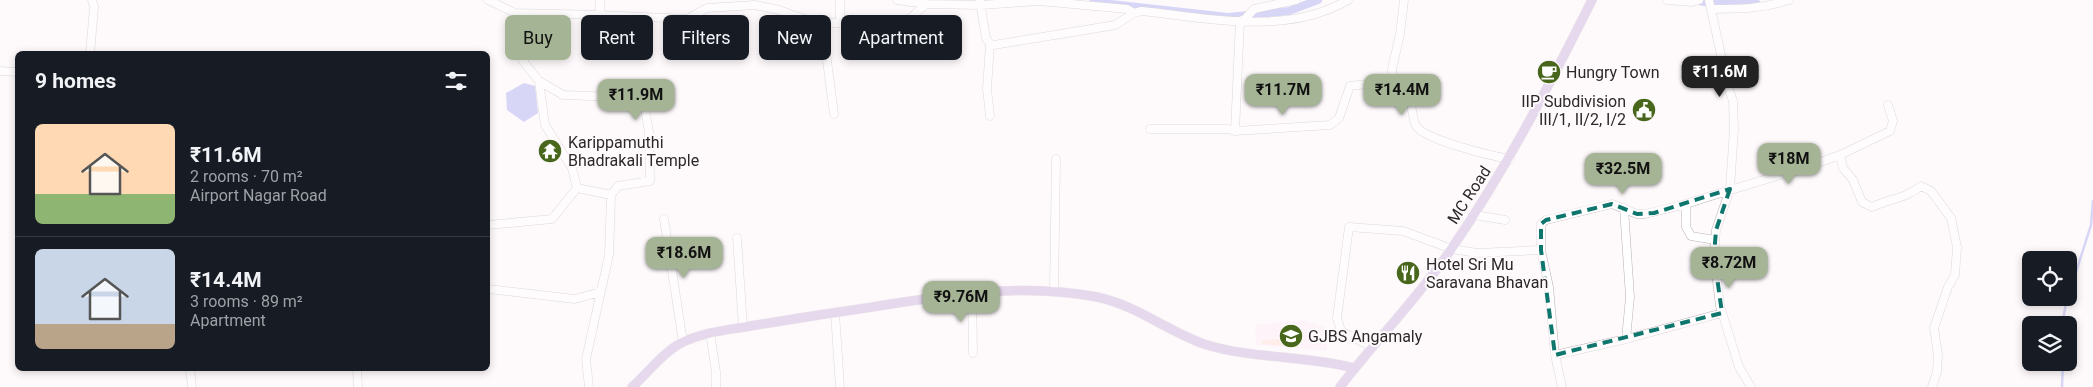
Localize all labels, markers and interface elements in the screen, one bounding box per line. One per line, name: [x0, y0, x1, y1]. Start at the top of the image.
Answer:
chip: Buy: [505, 15, 571, 60]
chip: Rent: [581, 15, 653, 60]
chip: Filters: [663, 15, 749, 60]
chip: New: [759, 15, 831, 60]
chip: Apartment: [841, 15, 962, 60]
pin: ₹11.6M: [1679, 56, 1761, 98]
cafe icon: Hungry Town: [1536, 59, 1562, 85]
text: ₹11.6M: [1693, 62, 1747, 81]
place label: Hungry Town: [1566, 63, 1660, 82]
icon: filters: [442, 67, 470, 95]
text: 9 homes: [35, 69, 116, 93]
pin: ₹11.7M: [1242, 74, 1324, 116]
pin: ₹14.4M: [1361, 74, 1443, 116]
pin: ₹11.9M: [595, 78, 677, 121]
text: ₹11.7M: [1256, 80, 1310, 99]
text: ₹14.4M: [1375, 80, 1429, 99]
text: ₹11.9M: [609, 85, 663, 104]
place label: IIP Subdivision III/1, II/2, I/2: [1521, 92, 1626, 129]
public building icon: IIP Subdivision III/1, II/2, I/2: [1631, 97, 1657, 123]
place label: Karippamuthi Bhadrakali Temple: [568, 133, 699, 170]
temple icon: Karippamuthi Bhadrakali Temple: [537, 138, 563, 164]
pin: ₹18M: [1759, 142, 1819, 185]
text: ₹11.6M: [190, 143, 262, 167]
icon: home: [75, 144, 135, 204]
text: ₹18M: [1769, 149, 1809, 168]
pin: ₹32.5M: [1582, 152, 1664, 195]
text: ₹32.5M: [1596, 159, 1650, 178]
street label: MC Road: [1443, 163, 1495, 227]
text: 2 rooms · 70 m²: [190, 167, 303, 186]
text: Airport Nagar Road: [190, 186, 327, 205]
pin: ₹18.6M: [643, 236, 725, 279]
text: ₹18.6M: [657, 243, 711, 262]
pin: ₹8.72M: [1688, 246, 1770, 289]
map controls: [2022, 251, 2077, 371]
button: locate: [2022, 251, 2077, 306]
text: ₹8.72M: [1702, 253, 1756, 272]
place label: Hotel Sri Mu Saravana Bhavan: [1426, 255, 1548, 292]
restaurant icon: Hotel Sri Mu Saravana Bhavan: [1395, 260, 1421, 286]
text: ₹14.4M: [190, 268, 262, 292]
icon: home: [75, 269, 135, 329]
pin: ₹9.76M: [920, 280, 1002, 323]
text: ₹9.76M: [934, 287, 988, 306]
text: 3 rooms · 89 m²: [190, 292, 303, 311]
text: Apartment: [190, 311, 266, 330]
button: layers: [2022, 316, 2077, 371]
school or university icon: GJBS Angamaly: [1278, 323, 1304, 349]
place label: GJBS Angamaly: [1308, 327, 1423, 346]

